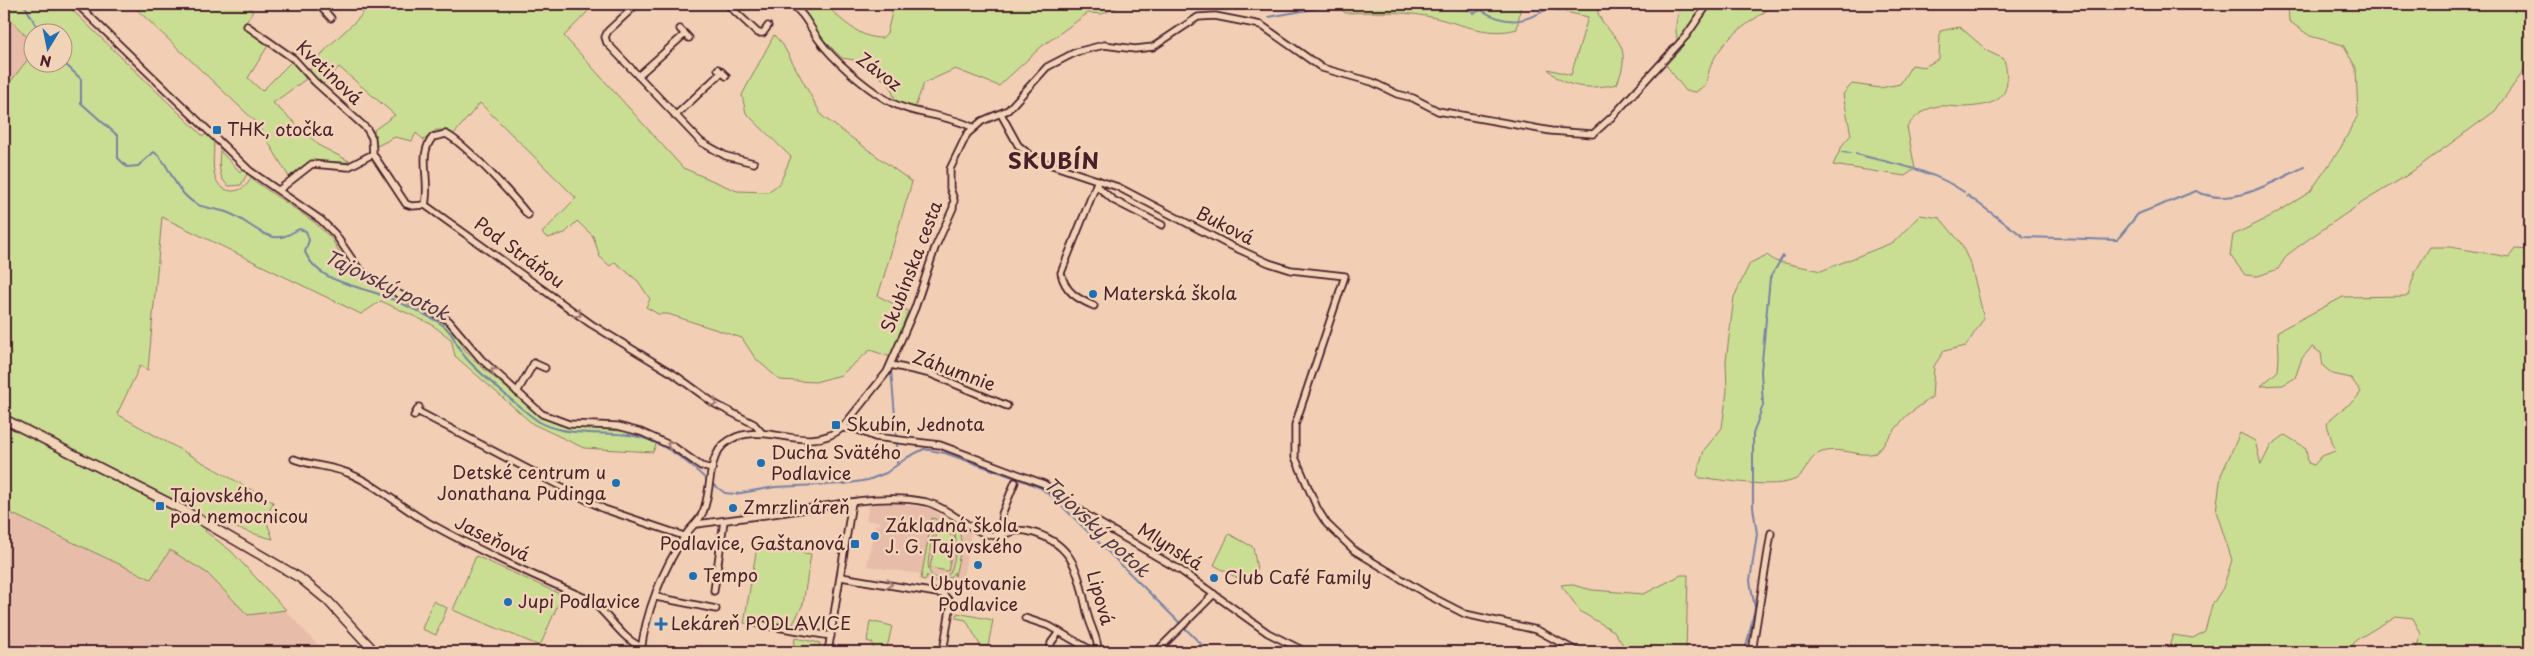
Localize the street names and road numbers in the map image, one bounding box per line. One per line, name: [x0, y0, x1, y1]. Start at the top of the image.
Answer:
street label: Kvetinová: [291, 33, 369, 110]
street label: Závoz: [852, 45, 908, 97]
street label: Skubínska cesta: [873, 196, 949, 337]
street label: Buková: [1192, 199, 1259, 251]
street label: Pod Stráňou: [469, 210, 571, 294]
street label: Záhumnie: [909, 342, 1000, 397]
street label: Jaseňová: [450, 508, 535, 568]
street label: Mlynská: [1133, 515, 1209, 577]
street label: Lipová: [1081, 567, 1122, 628]

